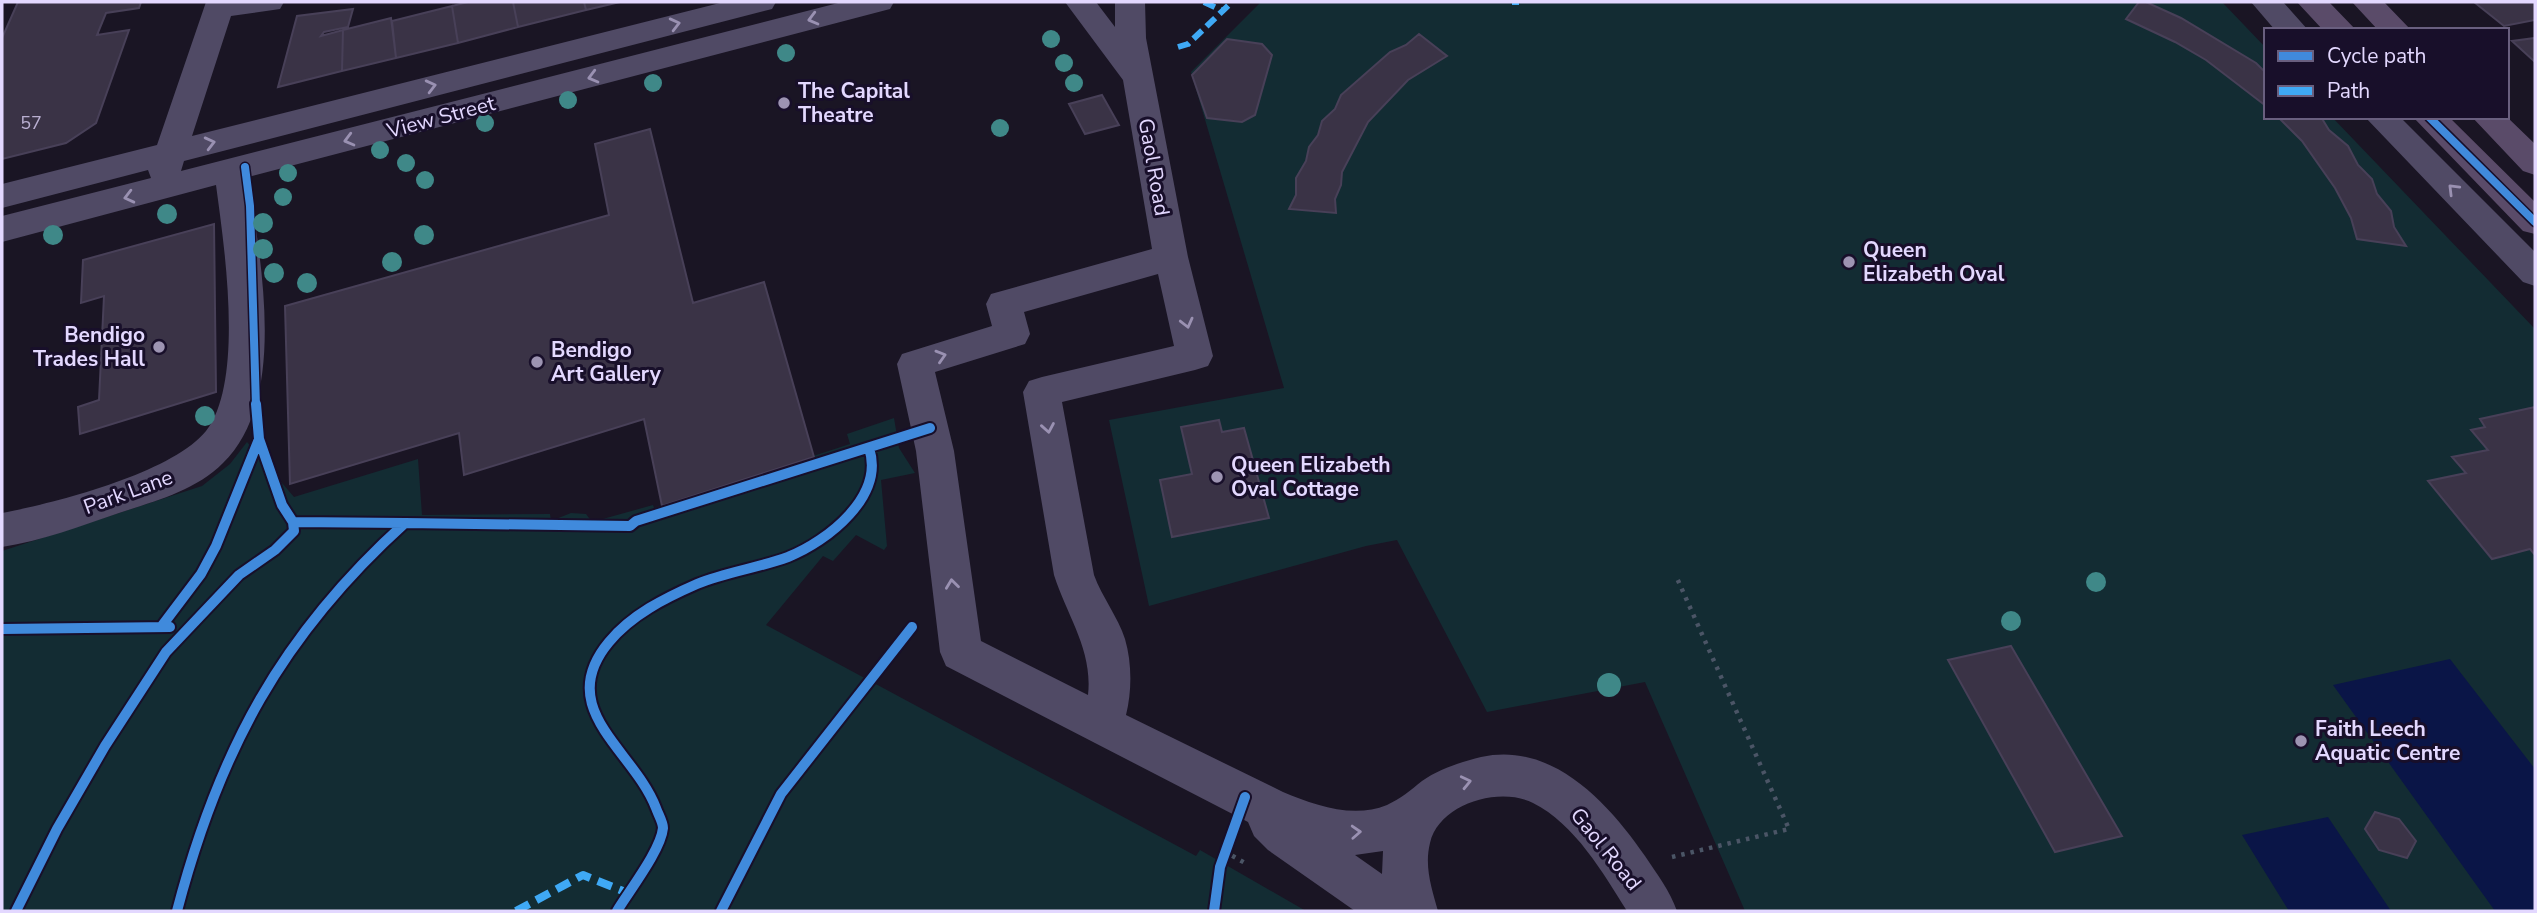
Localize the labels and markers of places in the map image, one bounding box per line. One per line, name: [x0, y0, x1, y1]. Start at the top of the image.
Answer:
place label: The Capital Theatre: [798, 77, 910, 129]
marker: The Capital Theatre: [776, 95, 792, 111]
place label: Queen Elizabeth Oval: [1863, 236, 2005, 288]
marker: Queen Elizabeth Oval: [1841, 254, 1857, 270]
place label: Bendigo Trades Hall: [33, 321, 145, 373]
place label: Bendigo Art Gallery: [551, 336, 662, 388]
marker: Bendigo Trades Hall: [151, 339, 167, 355]
marker: Bendigo Art Gallery: [529, 354, 545, 370]
place label: Queen Elizabeth Oval Cottage: [1231, 451, 1391, 503]
marker: Queen Elizabeth Oval Cottage: [1209, 469, 1225, 485]
place label: Faith Leech Aquatic Centre: [2315, 715, 2460, 767]
marker: Faith Leech Aquatic Centre: [2293, 733, 2309, 749]

